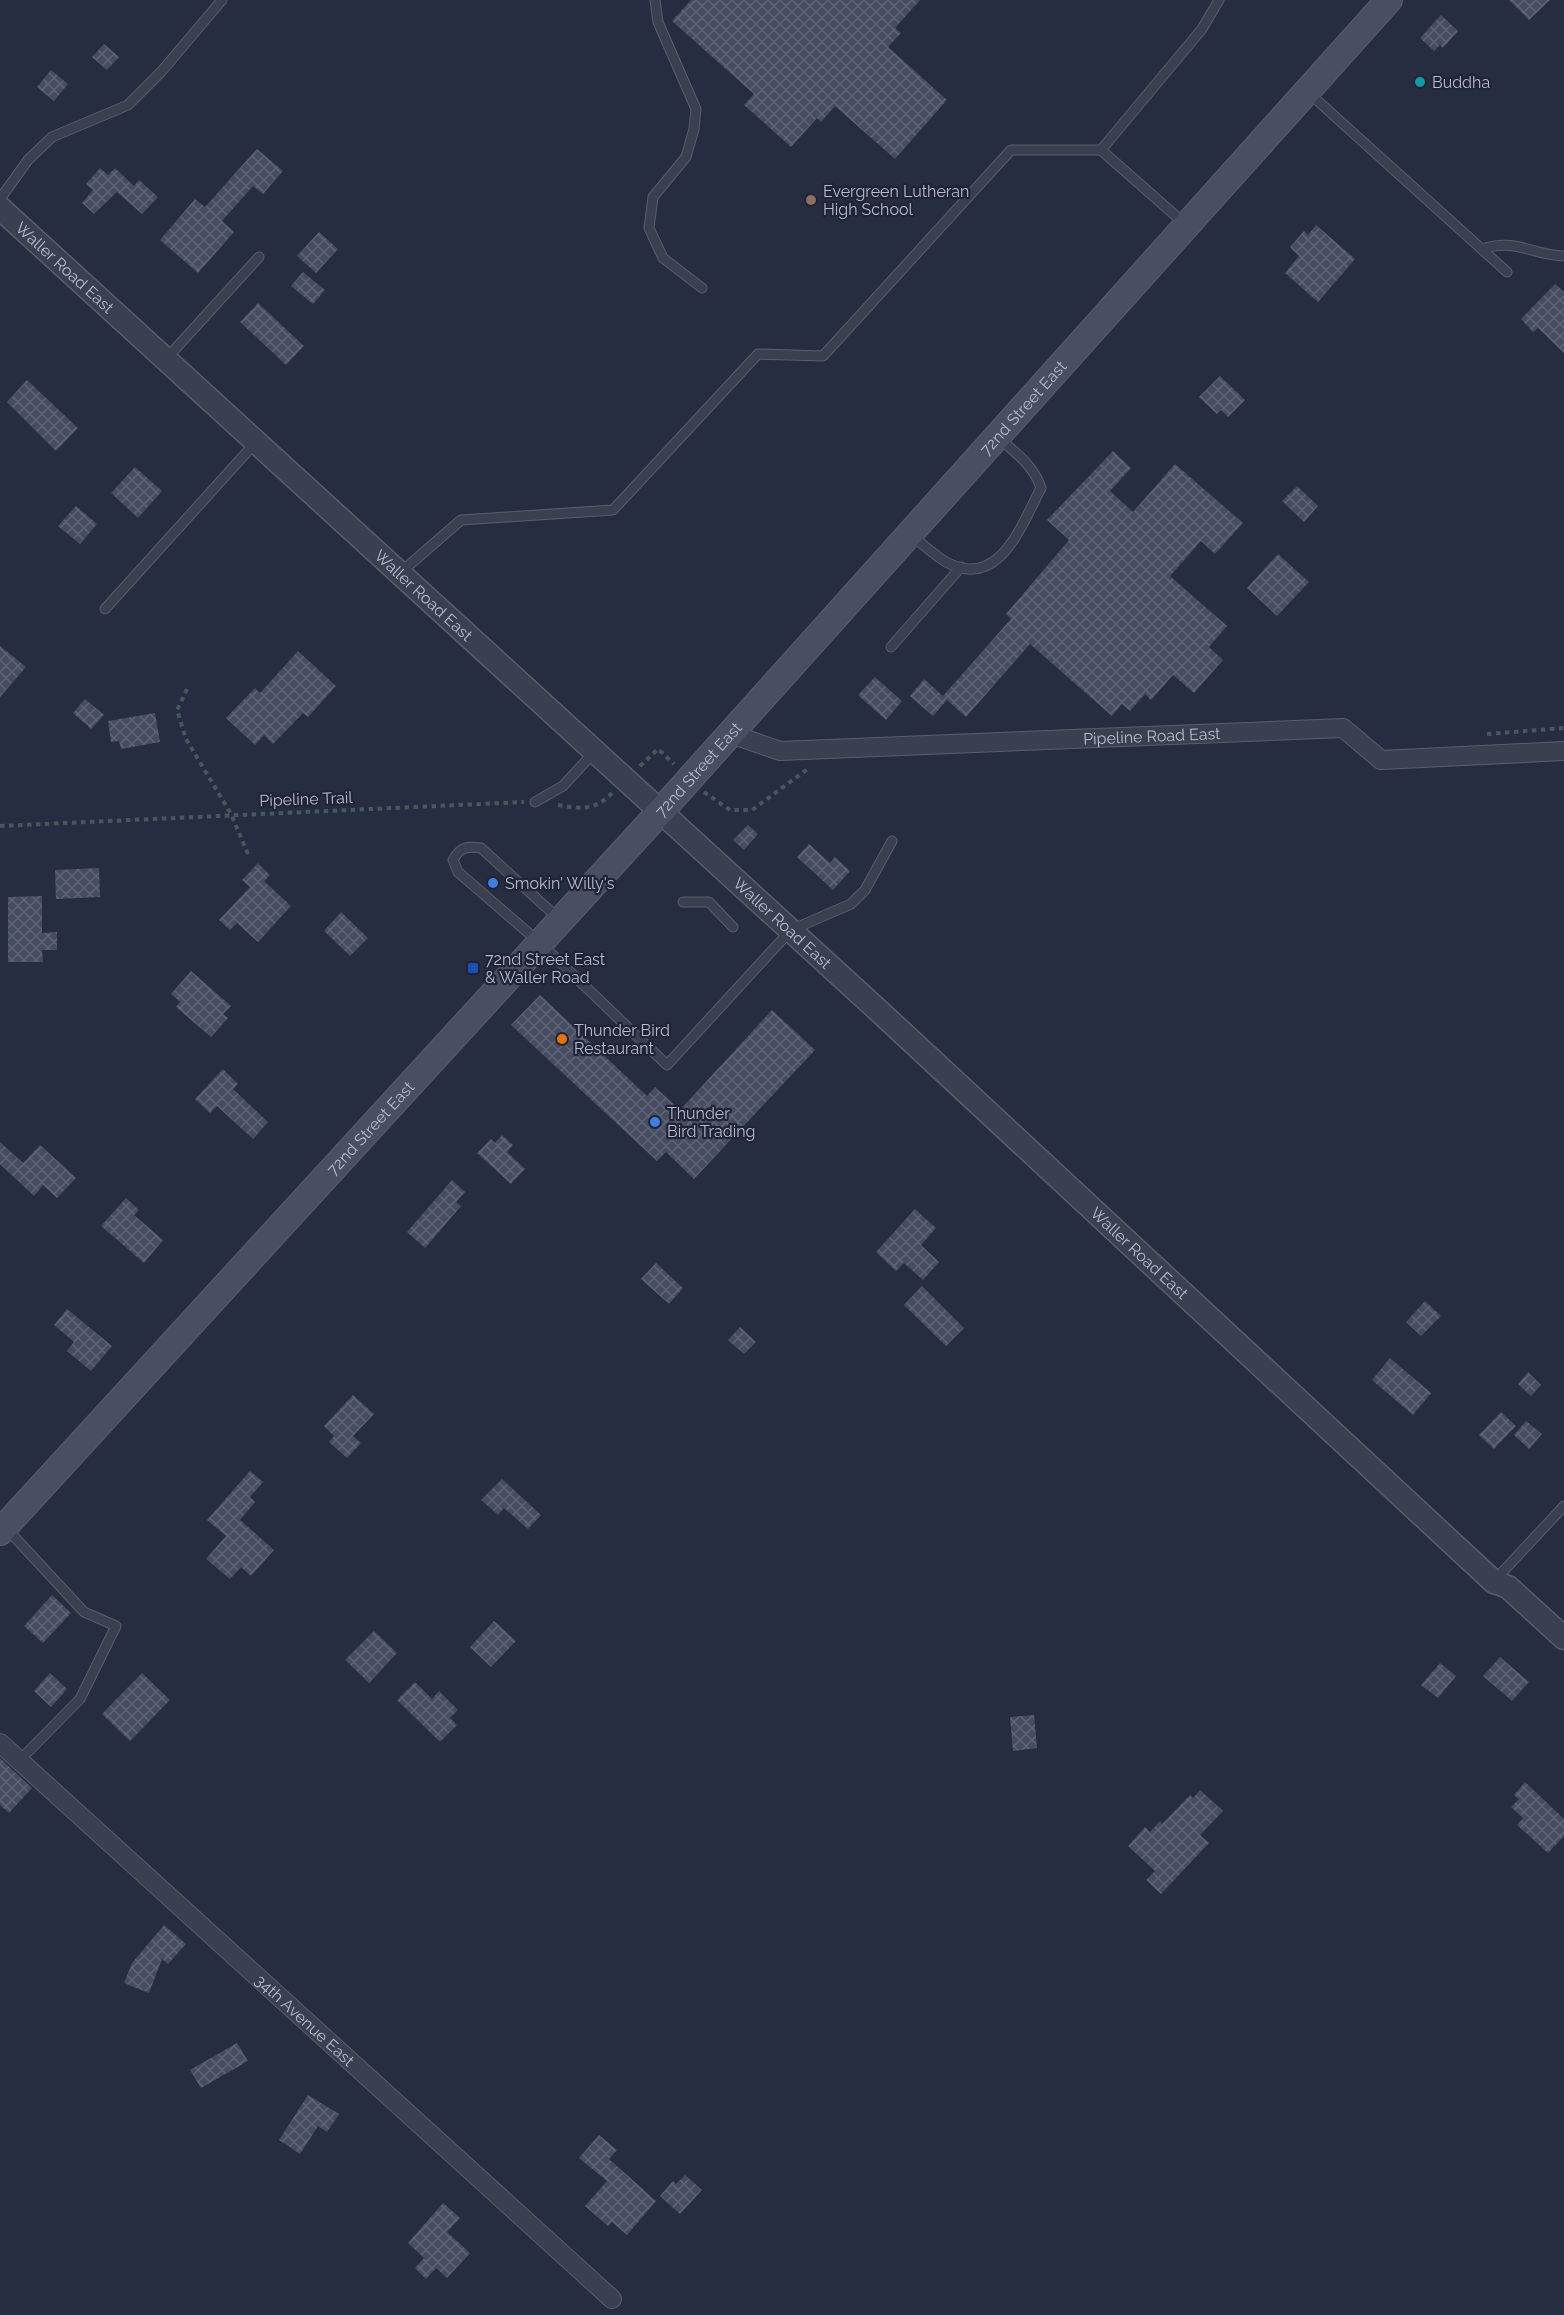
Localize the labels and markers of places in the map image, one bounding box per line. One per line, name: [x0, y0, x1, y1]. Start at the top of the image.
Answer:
place label: Buddha: [1432, 73, 1490, 92]
marker: Buddha: [1413, 75, 1427, 89]
place label: Evergreen Lutheran High School: [823, 182, 969, 219]
marker: Evergreen Lutheran High School: [804, 193, 818, 207]
place label: Smokin' Willy's: [505, 874, 615, 893]
marker: Smokin' Willy's: [486, 876, 500, 890]
place label: 72nd Street East & Waller Road: [485, 950, 606, 987]
marker: 72nd Street East & Waller Road: [466, 961, 480, 975]
place label: Thunder Bird Restaurant: [574, 1021, 670, 1058]
marker: Thunder Bird Restaurant: [555, 1032, 569, 1046]
place label: Thunder Bird Trading: [667, 1104, 755, 1141]
marker: Thunder Bird Trading: [648, 1115, 662, 1129]

